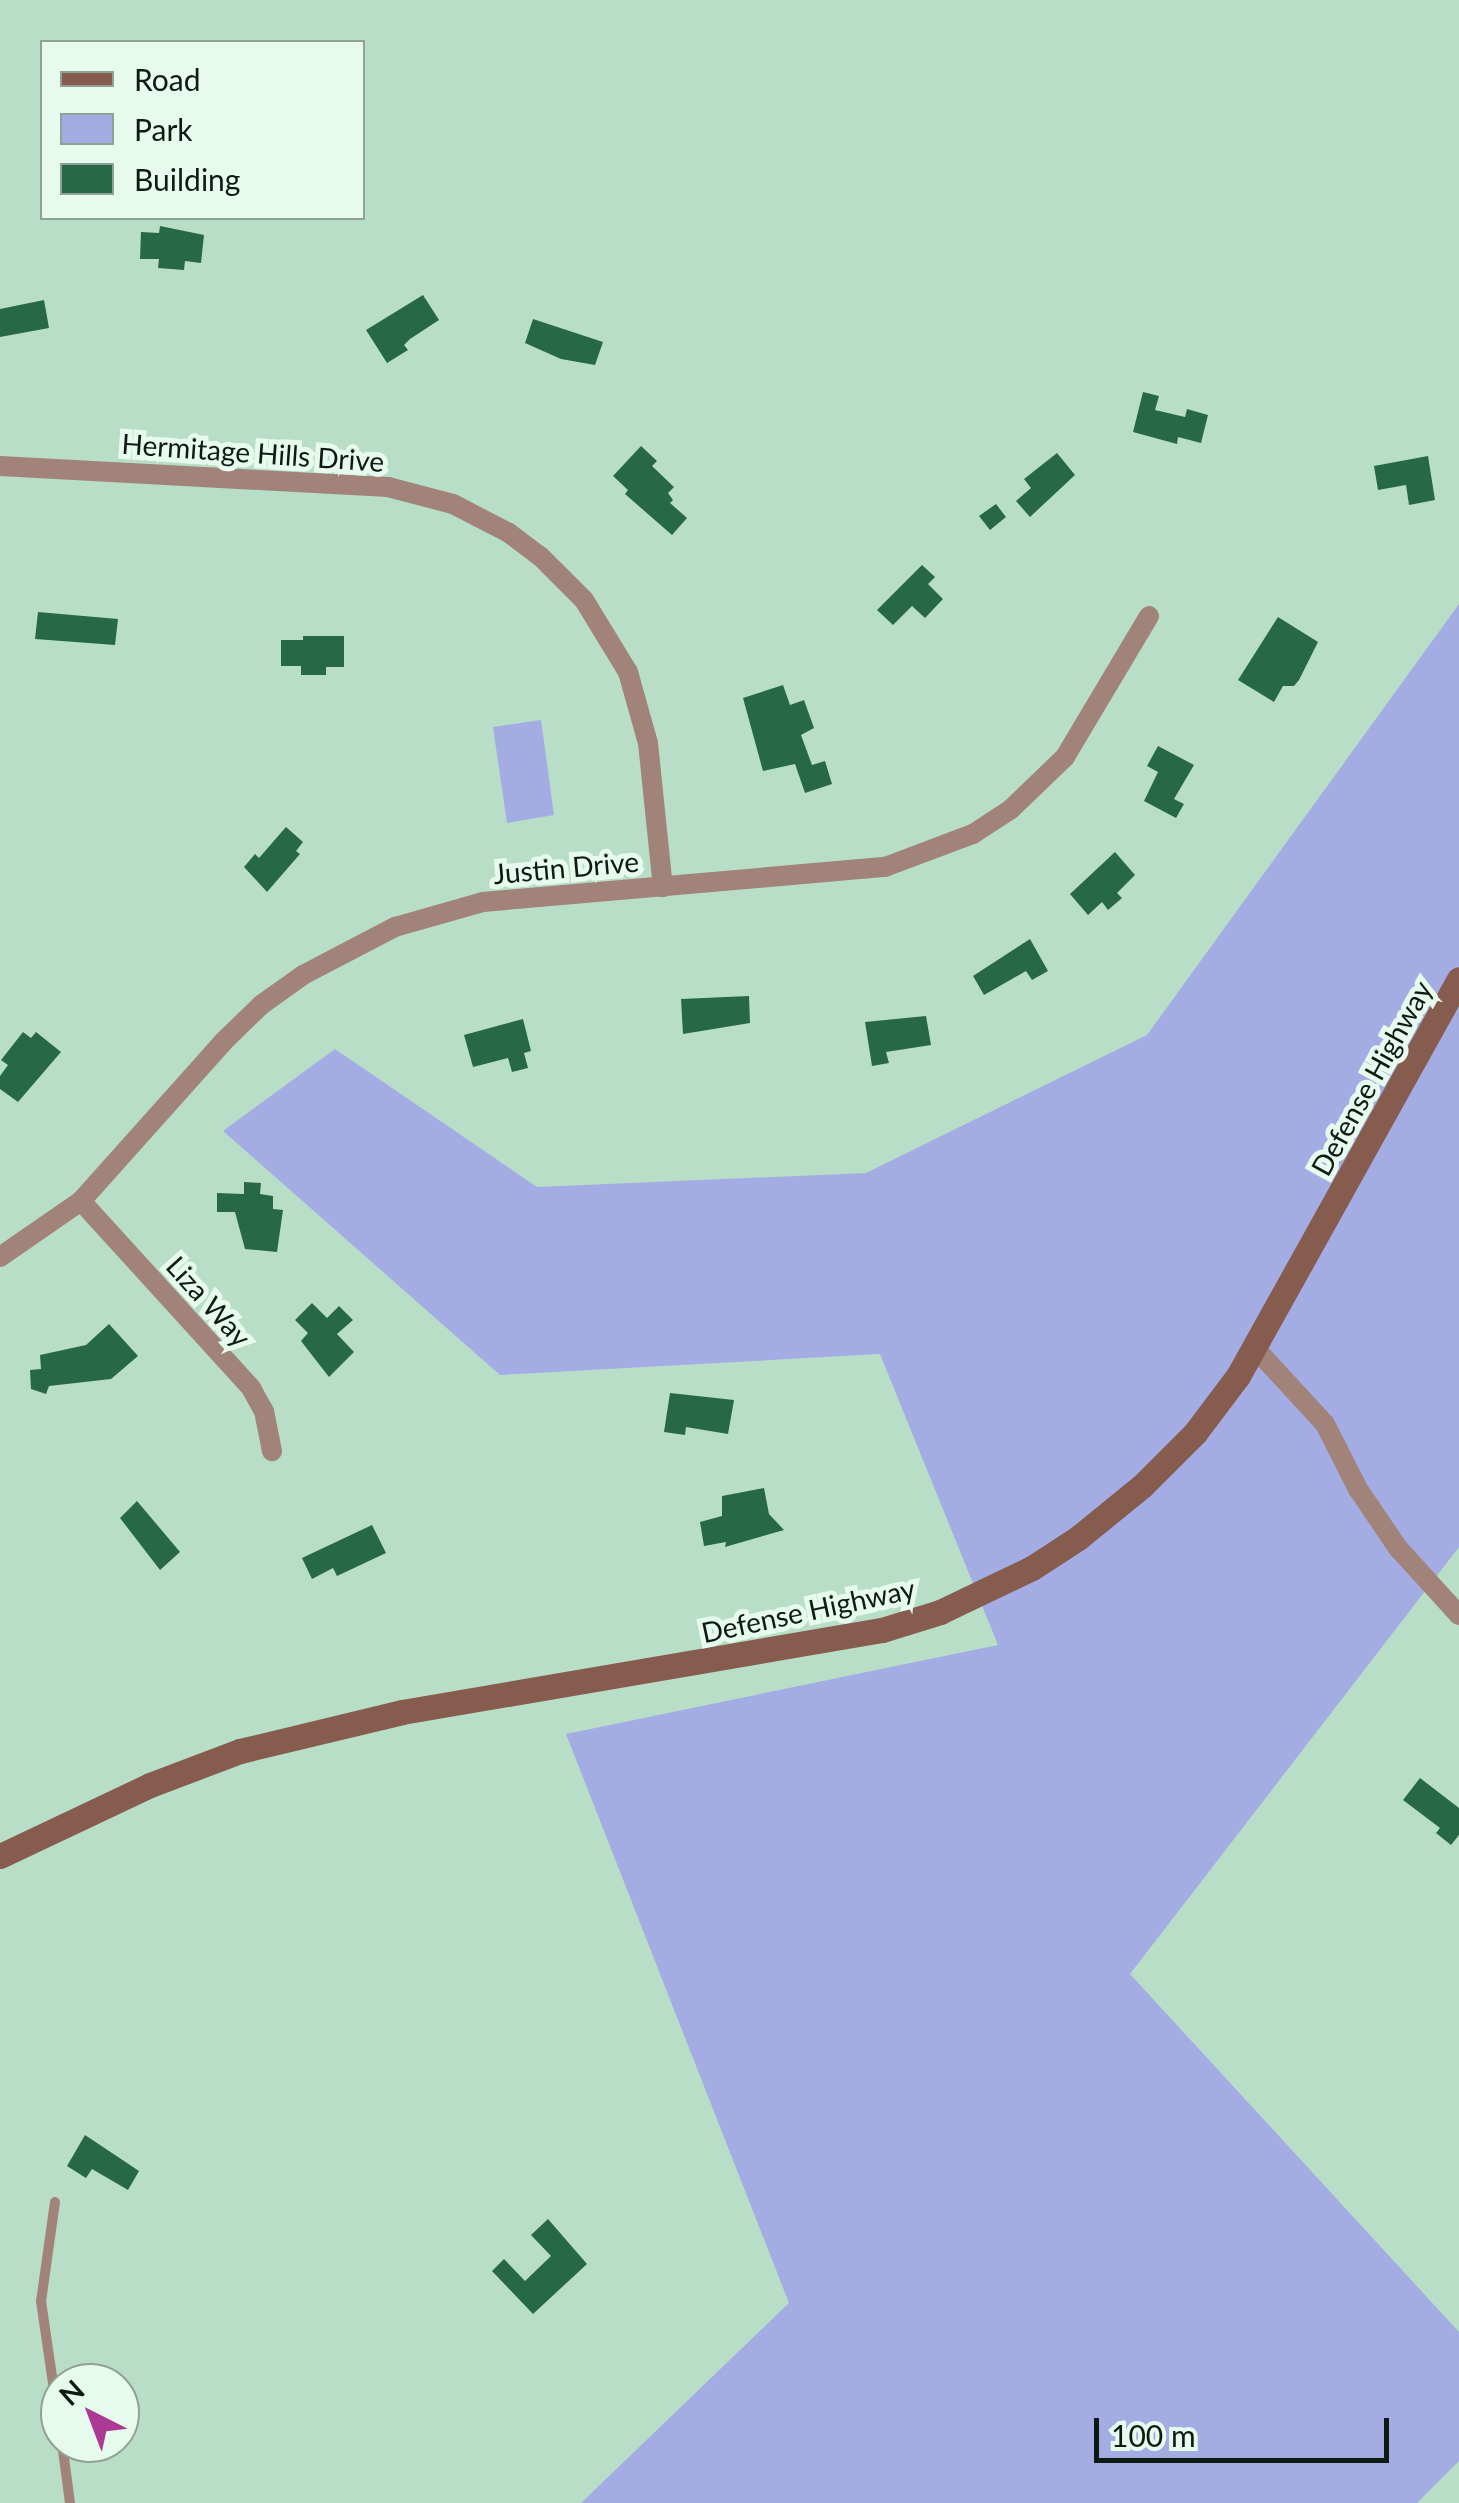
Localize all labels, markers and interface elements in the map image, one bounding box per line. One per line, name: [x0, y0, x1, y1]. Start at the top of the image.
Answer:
legend: [40, 40, 365, 220]
text: Road: [134, 61, 201, 97]
text: Park: [134, 111, 193, 147]
text: Building: [134, 161, 240, 197]
street label: Hermitage Hills Drive: [121, 426, 385, 478]
street label: Justin Drive: [492, 844, 640, 890]
street label: Defense Highway: [1304, 975, 1438, 1181]
street label: Liza Way: [160, 1249, 258, 1353]
street label: Defense Highway: [698, 1571, 918, 1649]
north arrow: [40, 2363, 140, 2463]
text: N: [52, 2372, 91, 2412]
scale bar: [1099, 2398, 1394, 2460]
text: 100 m: [1111, 2417, 1196, 2453]

